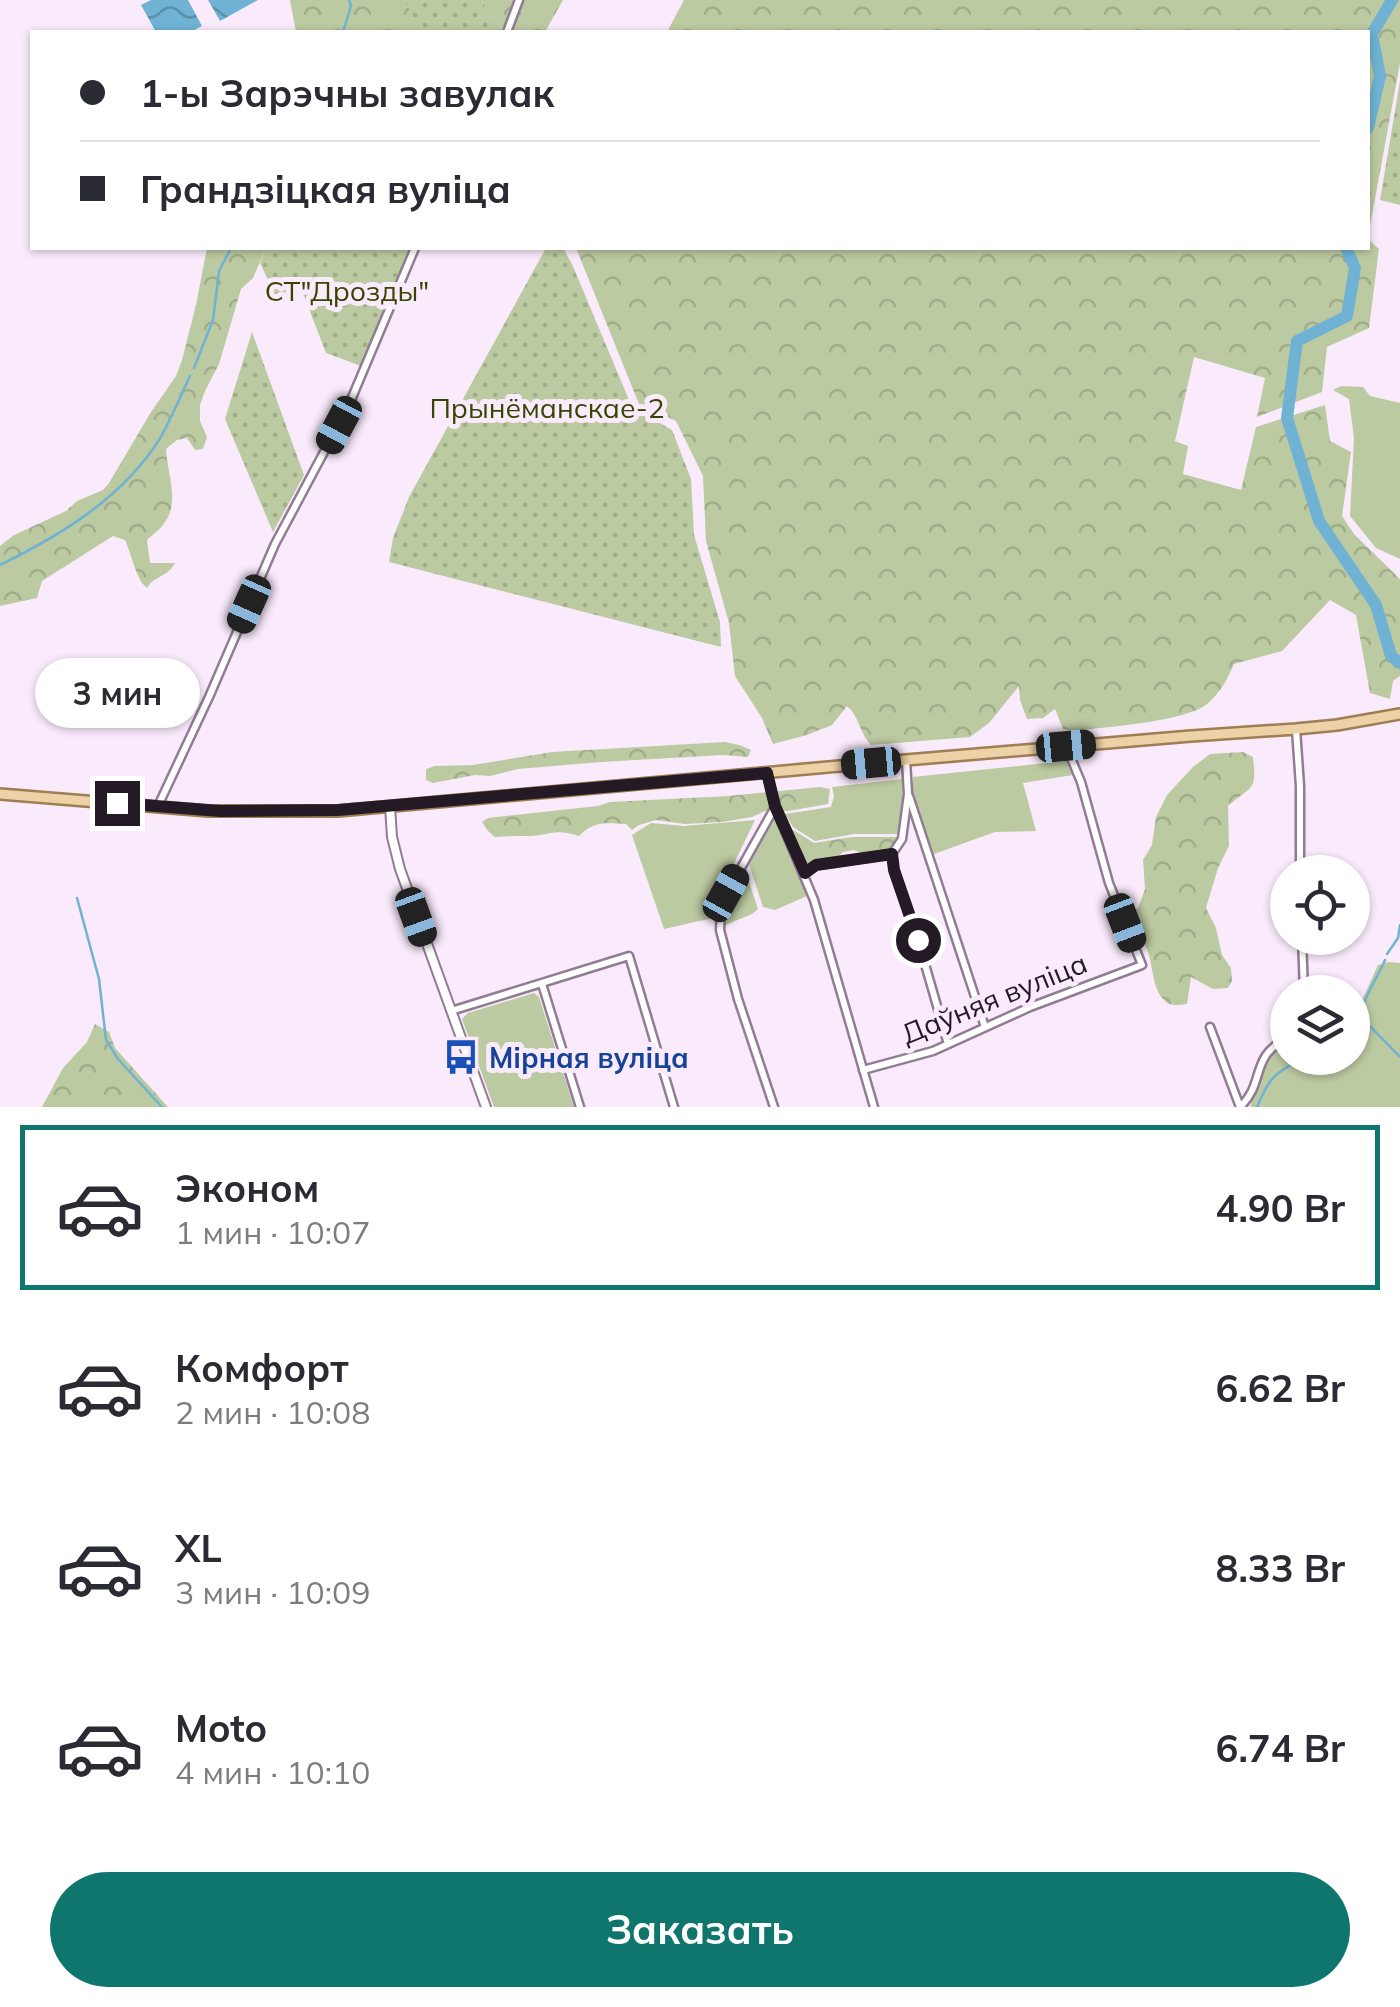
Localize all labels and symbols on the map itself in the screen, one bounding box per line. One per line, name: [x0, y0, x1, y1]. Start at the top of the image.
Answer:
park label: СТ"Дрозды": [265, 273, 429, 308]
park label: Прынёманскае-2: [429, 390, 665, 425]
car: [312, 391, 366, 459]
car: [223, 570, 275, 638]
callout: 3 мин: [34, 658, 200, 728]
car: [1035, 728, 1097, 764]
car: [840, 745, 902, 781]
route end: [95, 781, 140, 826]
car: [698, 859, 754, 927]
car: [392, 884, 440, 950]
car: [1100, 890, 1150, 956]
route start: [896, 918, 941, 963]
street label: Даўняя вуліца: [896, 945, 1092, 1051]
bus stop icon: Мірная вуліца: [442, 1038, 480, 1076]
place label: Мірная вуліца: [489, 1040, 689, 1075]

